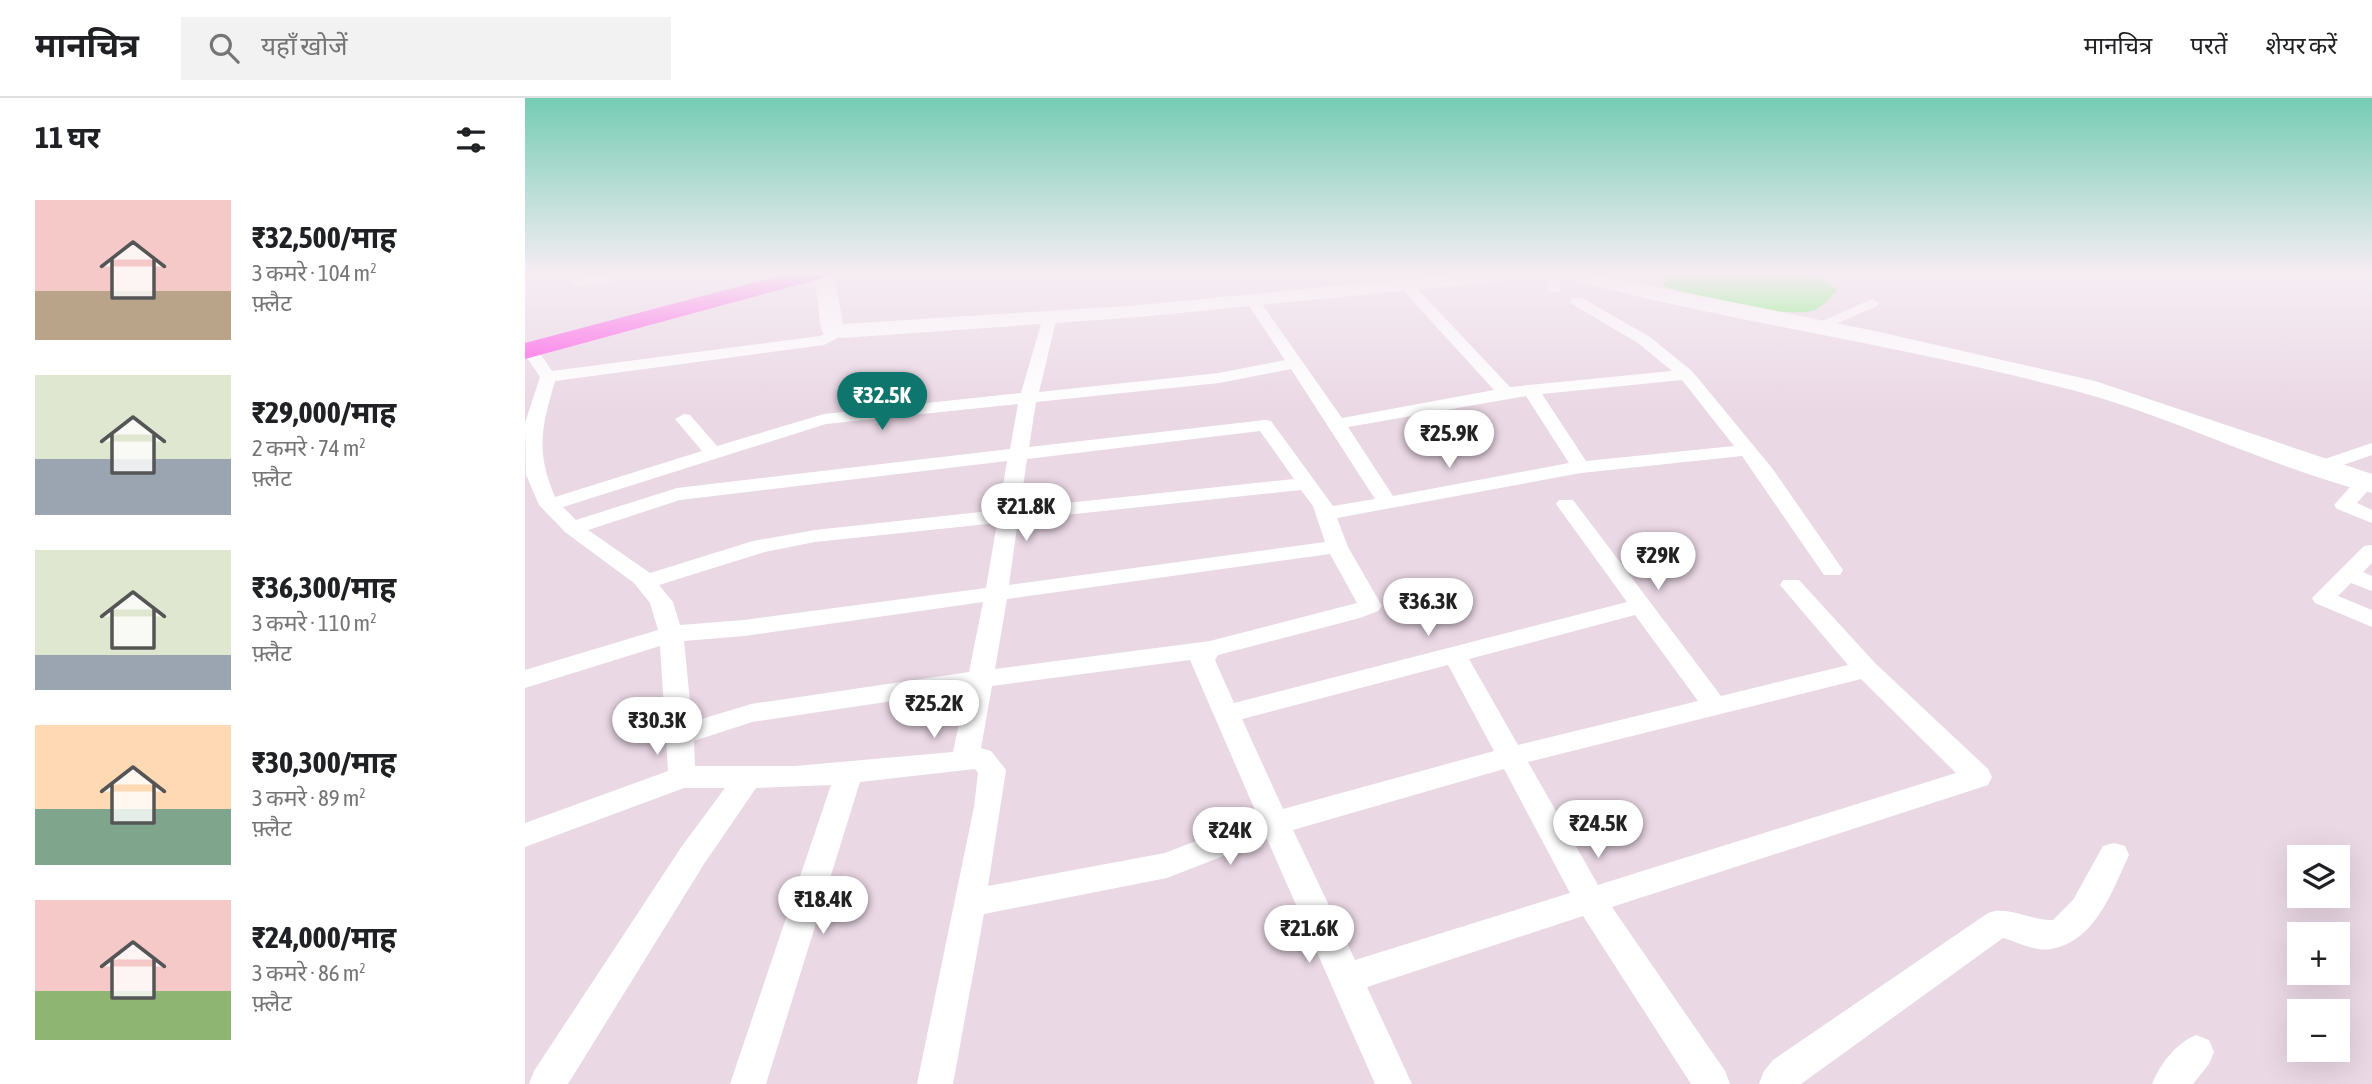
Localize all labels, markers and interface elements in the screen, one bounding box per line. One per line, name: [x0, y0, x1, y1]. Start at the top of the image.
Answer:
search box: [181, 17, 671, 80]
text: मानचित्र: [35, 26, 139, 64]
icon: search: [205, 29, 243, 67]
text: यहाँ खोजें: [261, 31, 348, 61]
text: मानचित्र: [2084, 32, 2152, 59]
text: परतें: [2190, 32, 2227, 59]
text: शेयर करें: [2265, 32, 2337, 59]
text: 11 घर: [35, 120, 100, 154]
icon: filters: [452, 121, 490, 159]
text: ₹32,500/माह: [252, 220, 396, 254]
icon: home: [91, 228, 175, 312]
text: 3 कमरे · 104 m²: [252, 260, 377, 286]
text: फ़्लैट: [252, 290, 292, 316]
pin: ₹32.5K: [825, 372, 939, 432]
text: ₹32.5K: [853, 382, 911, 408]
text: ₹29,000/माह: [252, 395, 396, 429]
icon: home: [91, 403, 175, 487]
pin: ₹25.9K: [1392, 410, 1506, 470]
text: ₹25.9K: [1420, 420, 1478, 446]
text: 2 कमरे · 74 m²: [252, 435, 366, 461]
text: फ़्लैट: [252, 465, 292, 491]
pin: ₹21.8K: [969, 484, 1083, 543]
text: ₹21.8K: [997, 493, 1055, 519]
pin: ₹29K: [1617, 532, 1699, 592]
text: ₹29K: [1637, 542, 1679, 568]
text: ₹36,300/माह: [252, 570, 396, 604]
icon: home: [91, 578, 175, 662]
pin: ₹36.3K: [1371, 578, 1485, 638]
text: ₹36.3K: [1399, 588, 1457, 614]
text: 3 कमरे · 110 m²: [252, 610, 377, 636]
text: फ़्लैट: [252, 640, 292, 666]
pin: ₹25.2K: [877, 680, 991, 740]
text: ₹25.2K: [905, 690, 963, 716]
pin: ₹30.3K: [600, 698, 714, 757]
text: ₹30.3K: [628, 707, 686, 733]
text: ₹30,300/माह: [252, 745, 396, 779]
icon: home: [91, 753, 175, 837]
text: 3 कमरे · 89 m²: [252, 785, 366, 811]
pin: ₹24.5K: [1541, 800, 1655, 860]
pin: ₹24K: [1189, 808, 1271, 867]
text: ₹24.5K: [1569, 810, 1627, 836]
text: फ़्लैट: [252, 815, 292, 841]
text: ₹24K: [1209, 817, 1251, 843]
map controls: [2287, 845, 2350, 1062]
button: layers: [2287, 845, 2350, 908]
pin: ₹18.4K: [766, 876, 880, 936]
text: ₹18.4K: [794, 886, 852, 912]
pin: ₹21.6K: [1252, 906, 1366, 965]
text: ₹21.6K: [1280, 915, 1338, 941]
text: ₹24,000/माह: [252, 920, 396, 954]
button: +: [2287, 922, 2350, 985]
icon: home: [91, 928, 175, 1012]
text: 3 कमरे · 86 m²: [252, 960, 366, 986]
text: फ़्लैट: [252, 990, 292, 1016]
button: −: [2287, 999, 2350, 1062]

